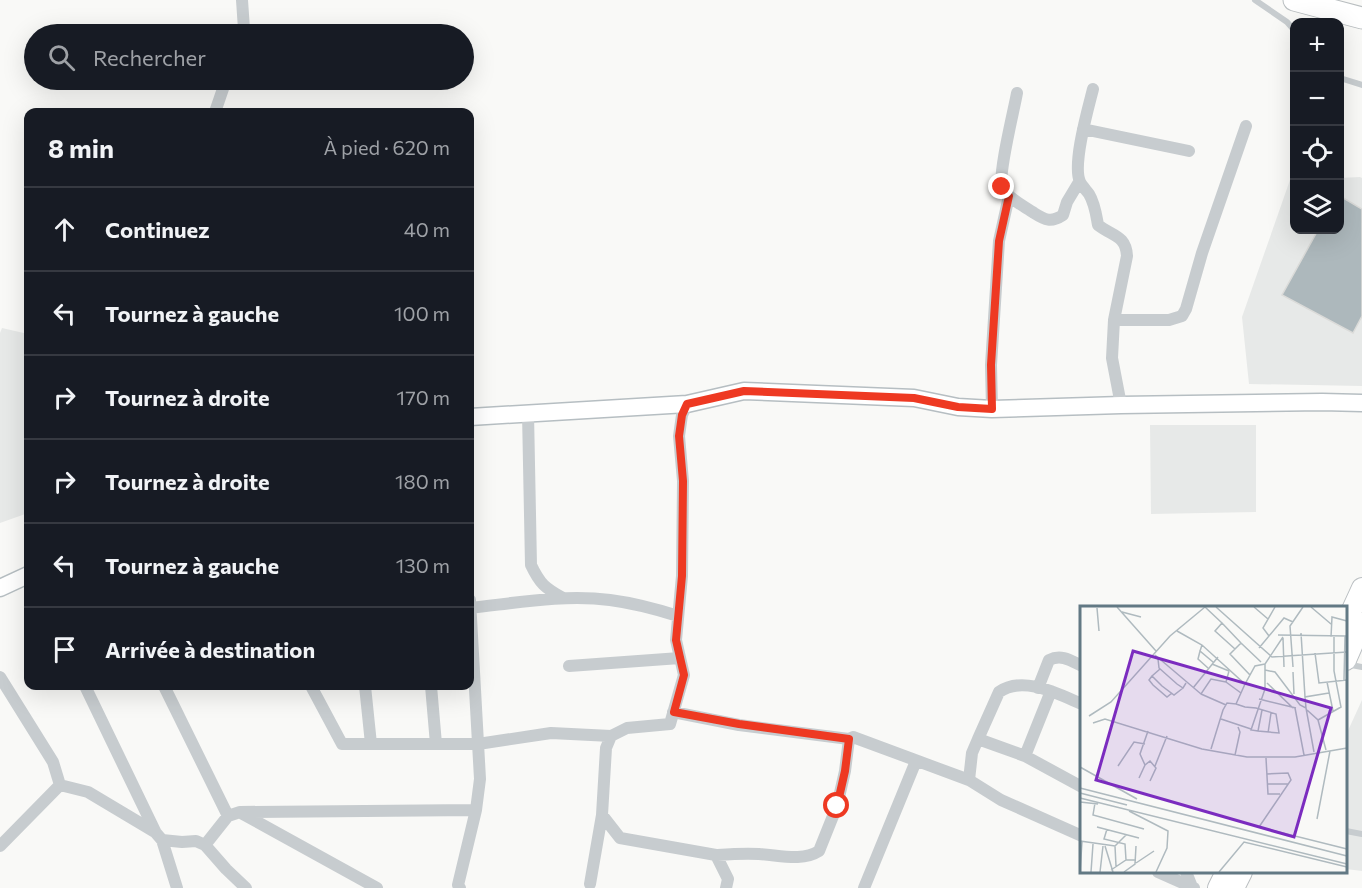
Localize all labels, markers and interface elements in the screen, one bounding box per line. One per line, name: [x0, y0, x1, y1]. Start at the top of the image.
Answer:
map controls: [1290, 18, 1344, 234]
button: +: [1290, 18, 1344, 72]
search box: [24, 24, 474, 90]
icon: search: [45, 41, 78, 74]
text: Rechercher: [93, 44, 206, 71]
button: −: [1290, 72, 1344, 126]
button: locate: [1290, 126, 1344, 180]
text: 8 min: [48, 132, 114, 163]
text: À pied · 620 m: [323, 135, 450, 159]
route end: [988, 173, 1014, 199]
button: layers: [1290, 180, 1344, 234]
icon: ahead: [48, 213, 81, 246]
text: Continuez: [105, 216, 210, 243]
text: 40 m: [404, 217, 450, 241]
icon: left: [48, 297, 81, 330]
text: Tournez à gauche: [105, 300, 279, 327]
text: 100 m: [394, 301, 450, 325]
icon: right: [48, 381, 81, 414]
text: Tournez à droite: [105, 384, 270, 411]
text: 170 m: [397, 385, 450, 409]
icon: right: [48, 465, 81, 498]
text: Tournez à droite: [105, 468, 270, 495]
text: 180 m: [395, 469, 450, 493]
icon: left: [48, 549, 81, 582]
text: Tournez à gauche: [105, 552, 279, 579]
text: 130 m: [396, 553, 450, 577]
inset map: [1080, 606, 1347, 873]
icon: arrive: [48, 633, 81, 666]
text: Arrivée à destination: [105, 636, 315, 663]
route start: [823, 792, 849, 818]

